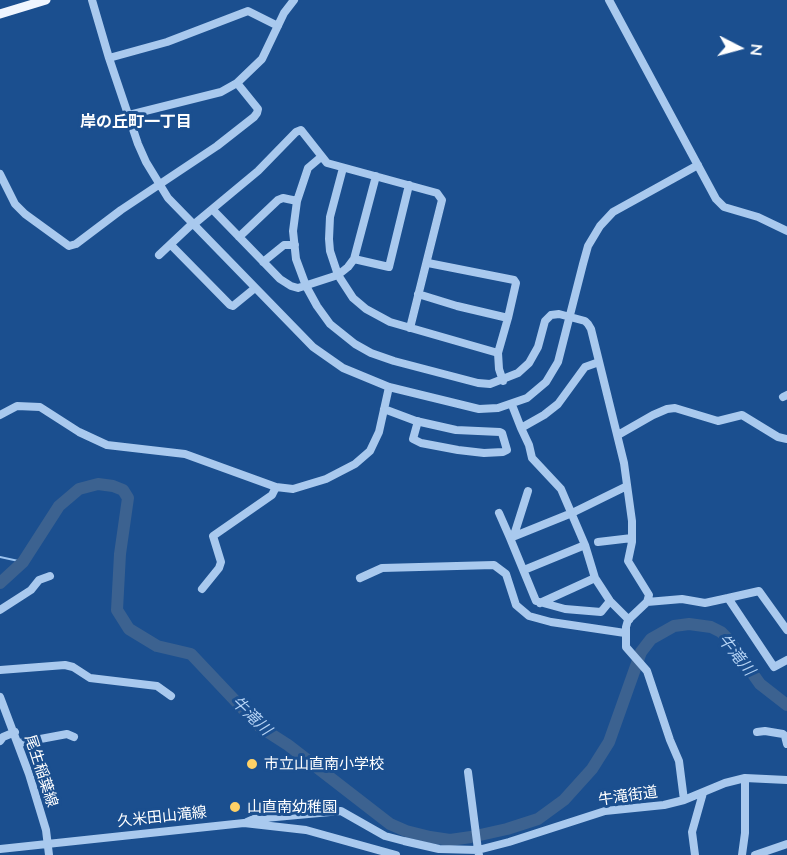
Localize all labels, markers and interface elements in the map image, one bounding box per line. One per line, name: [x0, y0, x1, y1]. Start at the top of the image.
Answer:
north arrow: [709, 18, 769, 78]
text: N: [746, 43, 767, 57]
district label: 岸の丘町一丁目: [80, 112, 192, 132]
water label: 牛滝川: [713, 630, 759, 680]
water label: 牛滝川: [227, 692, 275, 740]
street label: 尾生稲葉線: [21, 733, 61, 809]
place label: 市立山直南小学校: [264, 755, 384, 773]
marker: 市立山直南小学校: [245, 757, 259, 771]
street label: 牛滝街道: [597, 783, 659, 809]
place label: 山直南幼稚園: [247, 798, 337, 816]
marker: 山直南幼稚園: [228, 800, 242, 814]
street label: 久米田山滝線: [116, 803, 208, 831]

